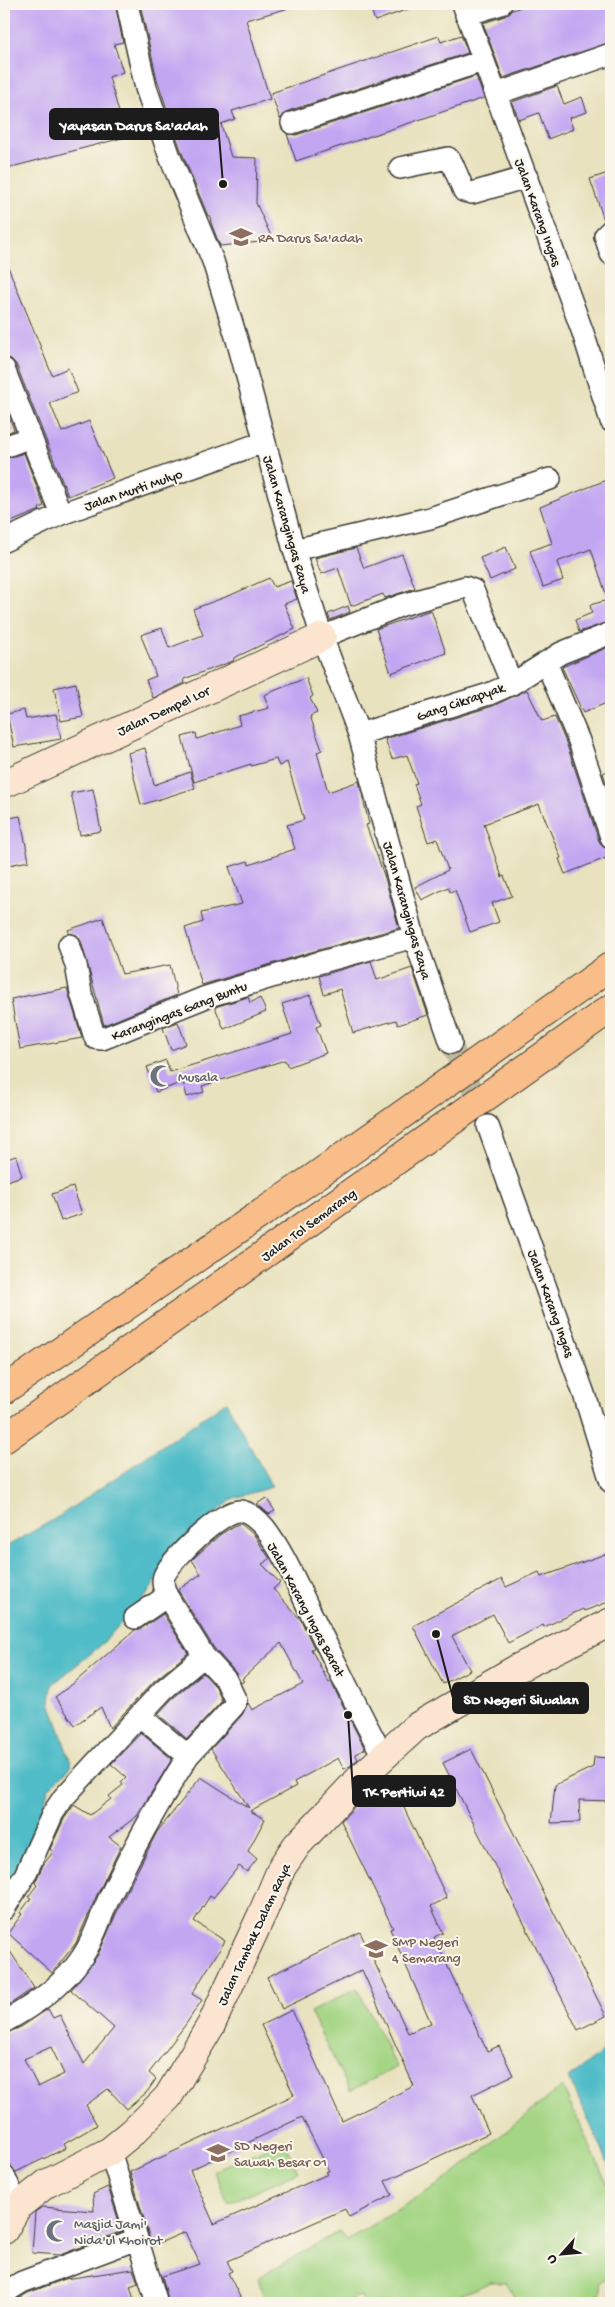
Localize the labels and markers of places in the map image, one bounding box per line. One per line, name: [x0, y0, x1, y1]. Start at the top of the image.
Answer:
callout: Yayasan Darus Sa'adah: [50, 109, 218, 139]
school or university icon: RA Darus Sa'adah: [228, 224, 254, 250]
place label: RA Darus Sa'adah: [258, 231, 363, 248]
mosque icon: Musala: [148, 1063, 174, 1089]
place label: Musala: [178, 1070, 219, 1087]
callout: SD Negeri Siwalan: [453, 1683, 588, 1713]
callout: TK Pertiwi 42: [353, 1776, 455, 1806]
place label: SMP Negeri 4 Semarang: [392, 1935, 461, 1968]
school or university icon: SMP Negeri 4 Semarang: [363, 1936, 389, 1962]
place label: SD Negeri Sawah Besar 01: [234, 2139, 327, 2172]
school or university icon: SD Negeri Sawah Besar 01: [205, 2140, 231, 2166]
place label: Masjid Jami' Nida'ul Khoirot: [74, 2217, 163, 2250]
mosque icon: Masjid Jami' Nida'ul Khoirot: [44, 2218, 70, 2244]

